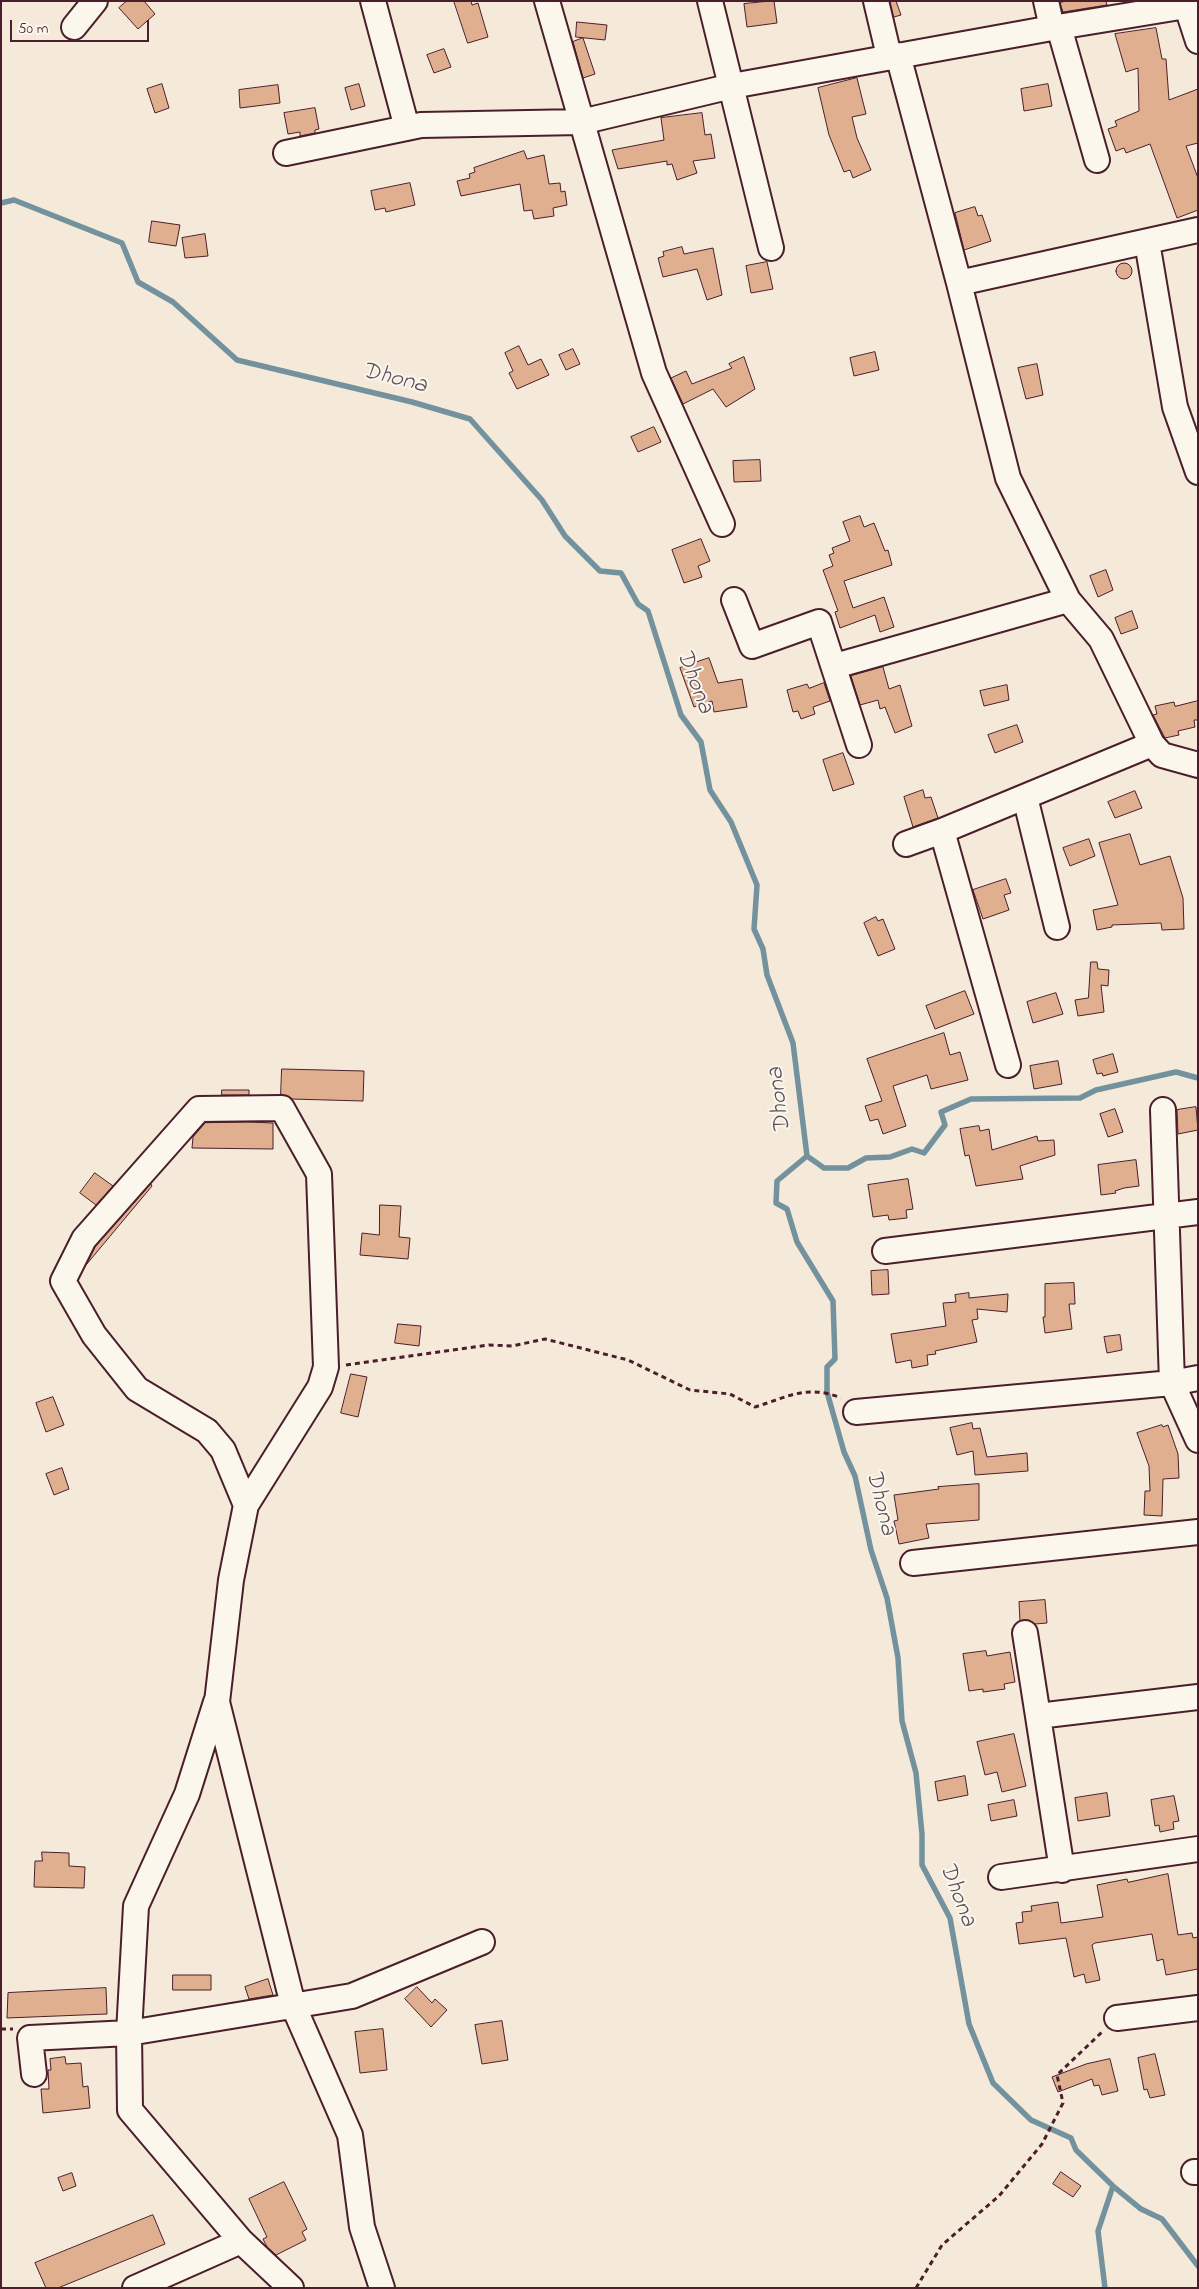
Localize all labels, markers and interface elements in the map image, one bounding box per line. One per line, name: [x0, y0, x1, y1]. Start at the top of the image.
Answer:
scale bar: [12, 10, 151, 42]
text: 50 m: [18, 18, 48, 40]
water label: Dhona: [358, 358, 430, 402]
water label: Dhona: [668, 646, 718, 718]
water label: Dhona: [763, 1065, 799, 1135]
water label: Dhona: [857, 1467, 901, 1539]
water label: Dhona: [931, 1859, 981, 1931]

